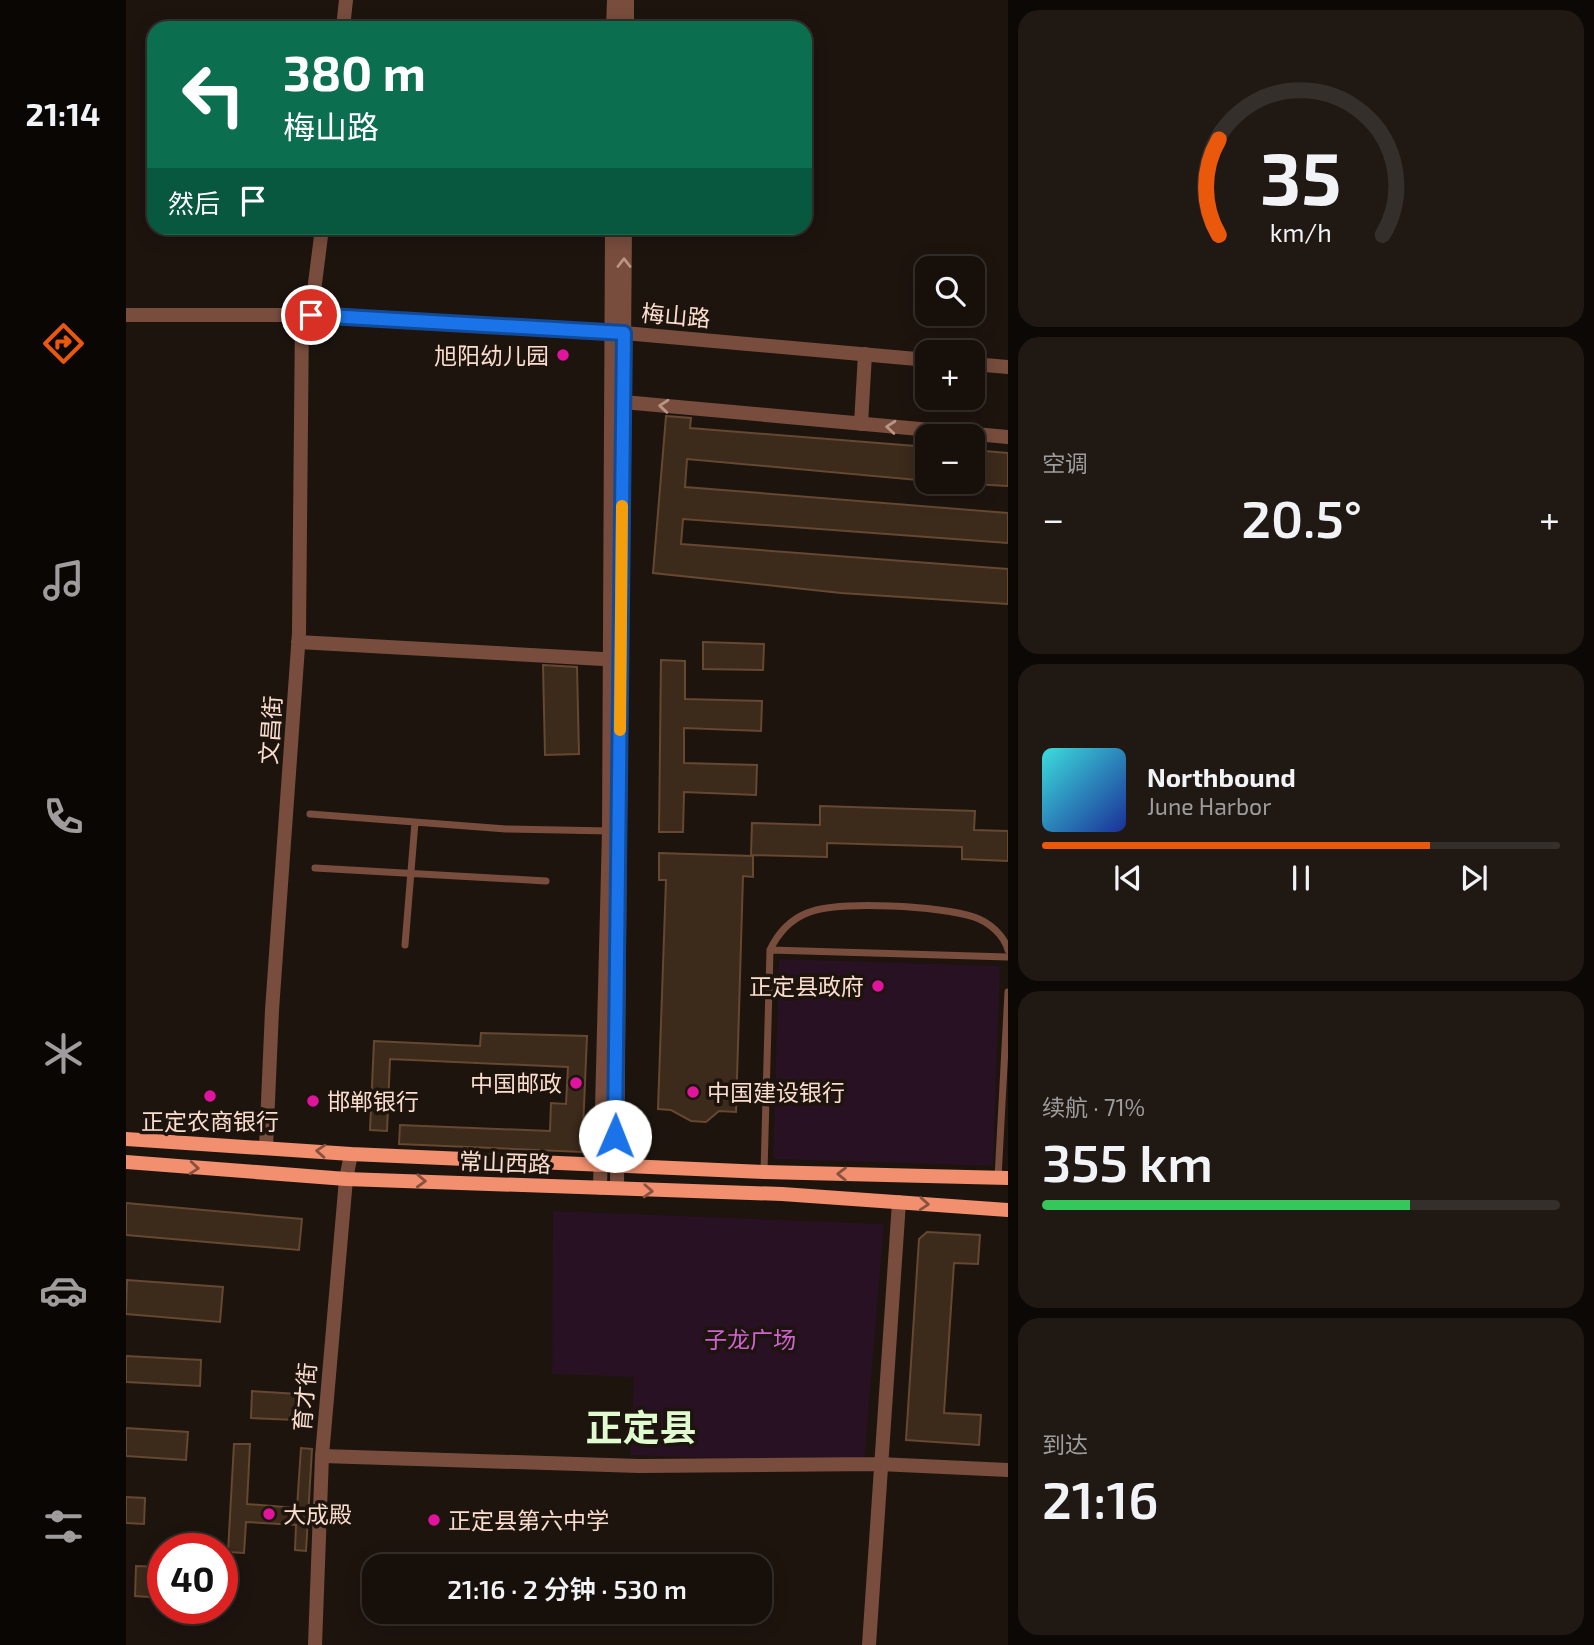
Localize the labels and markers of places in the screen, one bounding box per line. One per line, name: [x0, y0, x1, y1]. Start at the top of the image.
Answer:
pin: [281, 285, 341, 345]
place label: 旭阳幼儿园: [434, 341, 549, 369]
marker: 旭阳幼儿园: [555, 347, 571, 363]
place label: 正定县政府: [749, 972, 864, 1000]
marker: 正定县政府: [870, 978, 886, 994]
place label: 中国邮政: [470, 1069, 562, 1097]
marker: 中国邮政: [568, 1075, 584, 1091]
place label: 中国建设银行: [707, 1078, 845, 1106]
marker: 中国建设银行: [685, 1084, 701, 1100]
place label: 邯郸银行: [327, 1087, 419, 1115]
marker: 正定农商银行: [202, 1088, 218, 1104]
marker: 邯郸银行: [305, 1093, 321, 1109]
place label: 正定农商银行: [141, 1107, 279, 1135]
place label: 大成殿: [283, 1500, 352, 1528]
marker: 大成殿: [261, 1506, 277, 1522]
place label: 正定县第六中学: [448, 1506, 609, 1534]
marker: 正定县第六中学: [426, 1512, 442, 1528]

